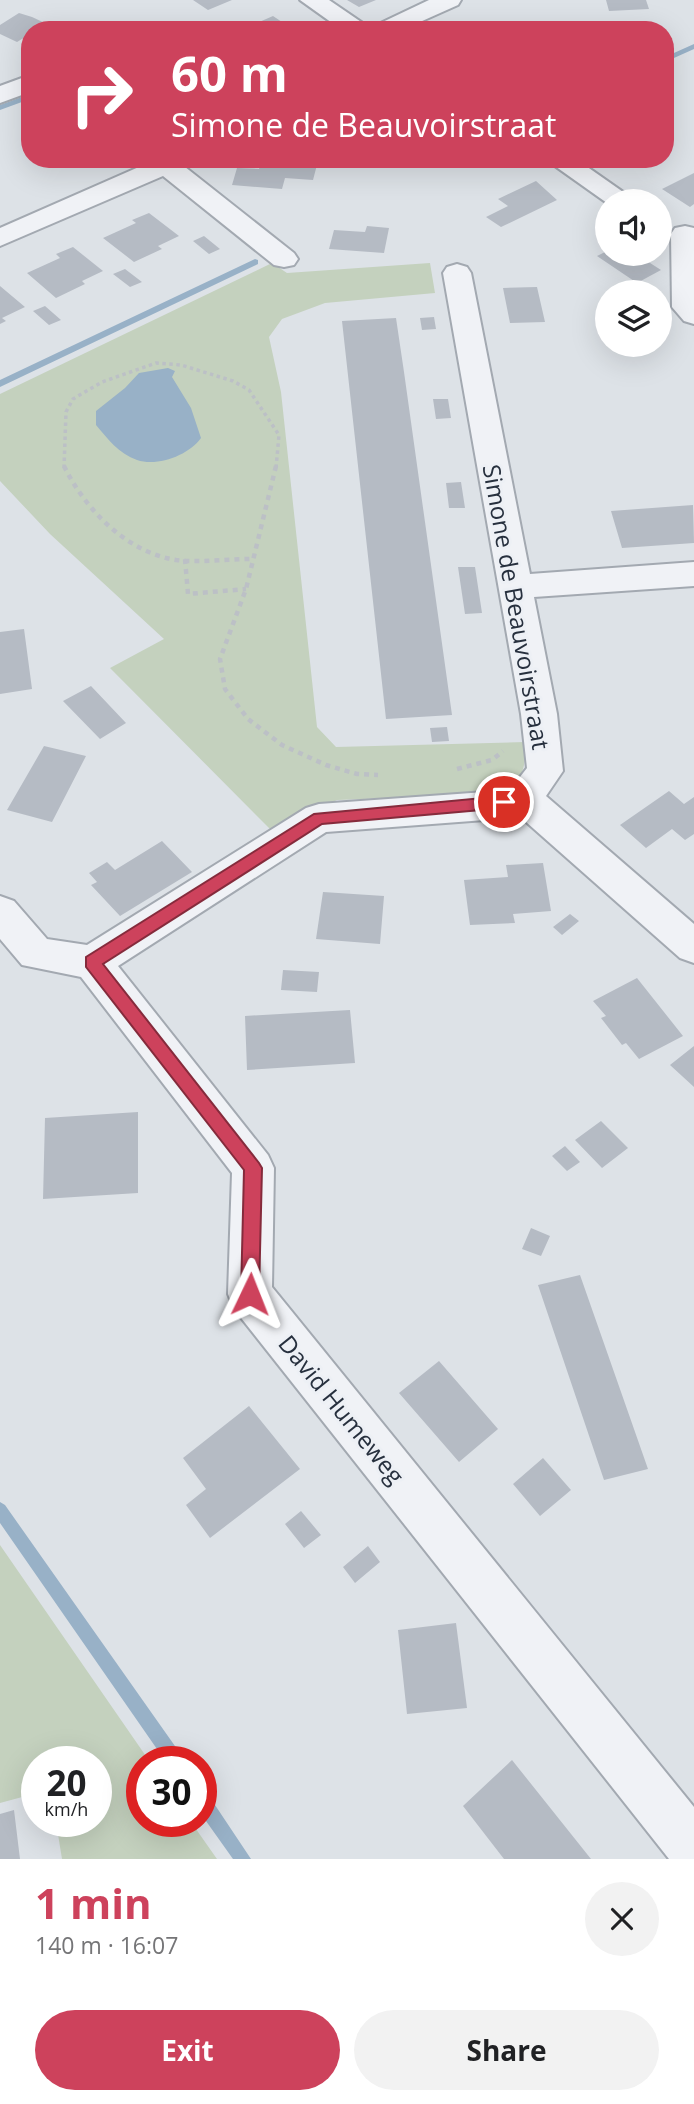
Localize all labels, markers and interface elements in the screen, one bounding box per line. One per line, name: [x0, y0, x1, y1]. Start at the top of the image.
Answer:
text: 60 m: [171, 40, 288, 106]
icon: right: [56, 49, 147, 140]
text: Simone de Beauvoirstraat: [171, 103, 556, 146]
map controls: [595, 189, 672, 357]
button: sound: [595, 189, 672, 266]
button: layers: [595, 280, 672, 357]
street label: Simone de Beauvoirstraat: [476, 462, 558, 752]
pin: [474, 772, 534, 832]
icon: arrive: [485, 783, 523, 821]
position arrow: [213, 1257, 287, 1331]
street label: David Humeweg: [272, 1328, 412, 1490]
speed limit sign: 30: [126, 1746, 217, 1837]
text: 20: [46, 1759, 87, 1806]
text: km/h: [45, 1797, 88, 1821]
text: 1 min: [35, 1874, 152, 1931]
button: close: [585, 1882, 659, 1956]
text: 140 m · 16:07: [35, 1929, 178, 1961]
button: Exit: [35, 2010, 340, 2090]
button: Share: [354, 2010, 659, 2090]

